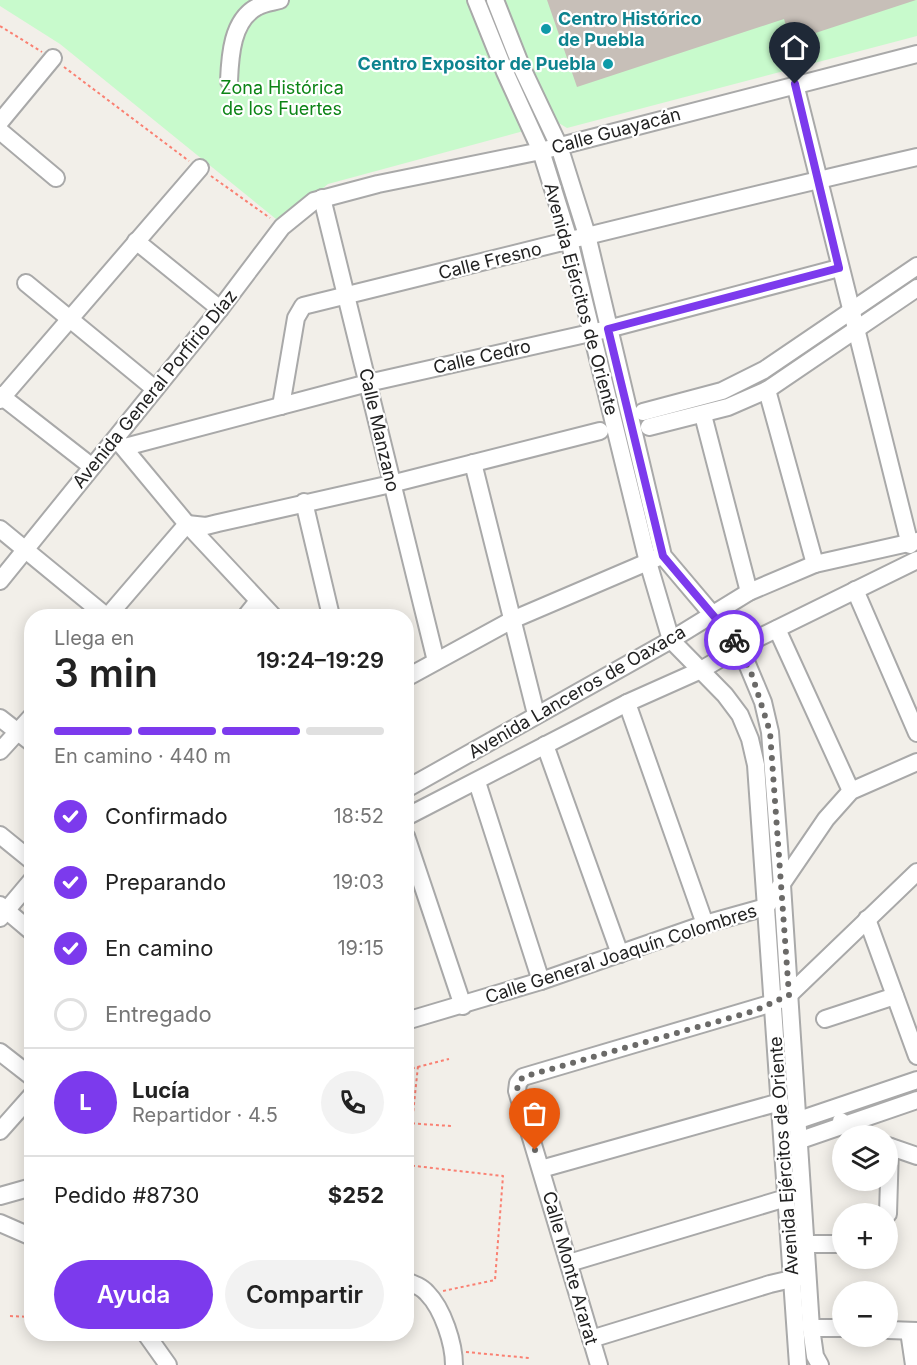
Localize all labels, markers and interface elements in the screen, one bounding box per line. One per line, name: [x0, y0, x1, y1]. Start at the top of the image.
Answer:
place label: Centro Histórico de Puebla: [558, 8, 702, 50]
marker: Centro Histórico de Puebla: [539, 22, 553, 36]
pin: [769, 22, 820, 84]
icon: home: [778, 31, 811, 64]
place label: Centro Expositor de Puebla: [358, 53, 596, 74]
marker: Centro Expositor de Puebla: [601, 57, 615, 71]
park label: Zona Histórica de los Fuertes: [220, 77, 344, 119]
street label: Calle Guayacán: [549, 103, 683, 158]
street label: Avenida Ejércitos de Oriente: [540, 180, 623, 417]
street label: Calle Fresno: [436, 238, 544, 283]
street label: Avenida General Porfirio Díaz: [68, 285, 241, 492]
street label: Calle Cedro: [431, 335, 533, 378]
street label: Calle Manzano: [355, 366, 404, 494]
courier: [704, 610, 764, 670]
street label: Avenida Lanceros de Oaxaca: [464, 621, 689, 762]
icon: bike: [718, 624, 751, 657]
text: Llega en: [54, 626, 134, 650]
text: 19:24–19:29: [256, 647, 384, 673]
text: 3 min: [54, 649, 158, 696]
text: En camino · 440 m: [54, 744, 231, 768]
icon: check: [54, 800, 87, 833]
text: Confirmado: [105, 803, 228, 829]
text: 18:52: [333, 804, 384, 828]
icon: check: [54, 866, 87, 899]
text: Preparando: [105, 869, 226, 895]
text: 19:03: [333, 870, 384, 894]
street label: Calle General Joaquín Colombres: [482, 900, 759, 1007]
icon: check: [54, 932, 87, 965]
text: En camino: [105, 935, 213, 961]
text: 19:15: [337, 936, 384, 960]
text: Entregado: [105, 1001, 212, 1027]
street label: Avenida Ejércitos de Oriente: [765, 1036, 802, 1276]
button: phone: [321, 1071, 384, 1134]
text: Lucía: [132, 1077, 190, 1103]
pin: [509, 1088, 560, 1150]
text: L: [79, 1089, 92, 1115]
icon: bag: [518, 1097, 551, 1130]
text: Repartidor · 4.5: [132, 1103, 278, 1127]
map controls: [832, 1125, 898, 1347]
button: layers: [832, 1125, 898, 1191]
text: Pedido #8730: [54, 1182, 200, 1208]
text: $252: [328, 1182, 384, 1208]
street label: Calle Monte Ararat: [539, 1189, 602, 1347]
button: +: [832, 1203, 898, 1269]
button: Ayuda: [54, 1260, 213, 1329]
button: Compartir: [225, 1260, 384, 1329]
button: −: [832, 1281, 898, 1347]

